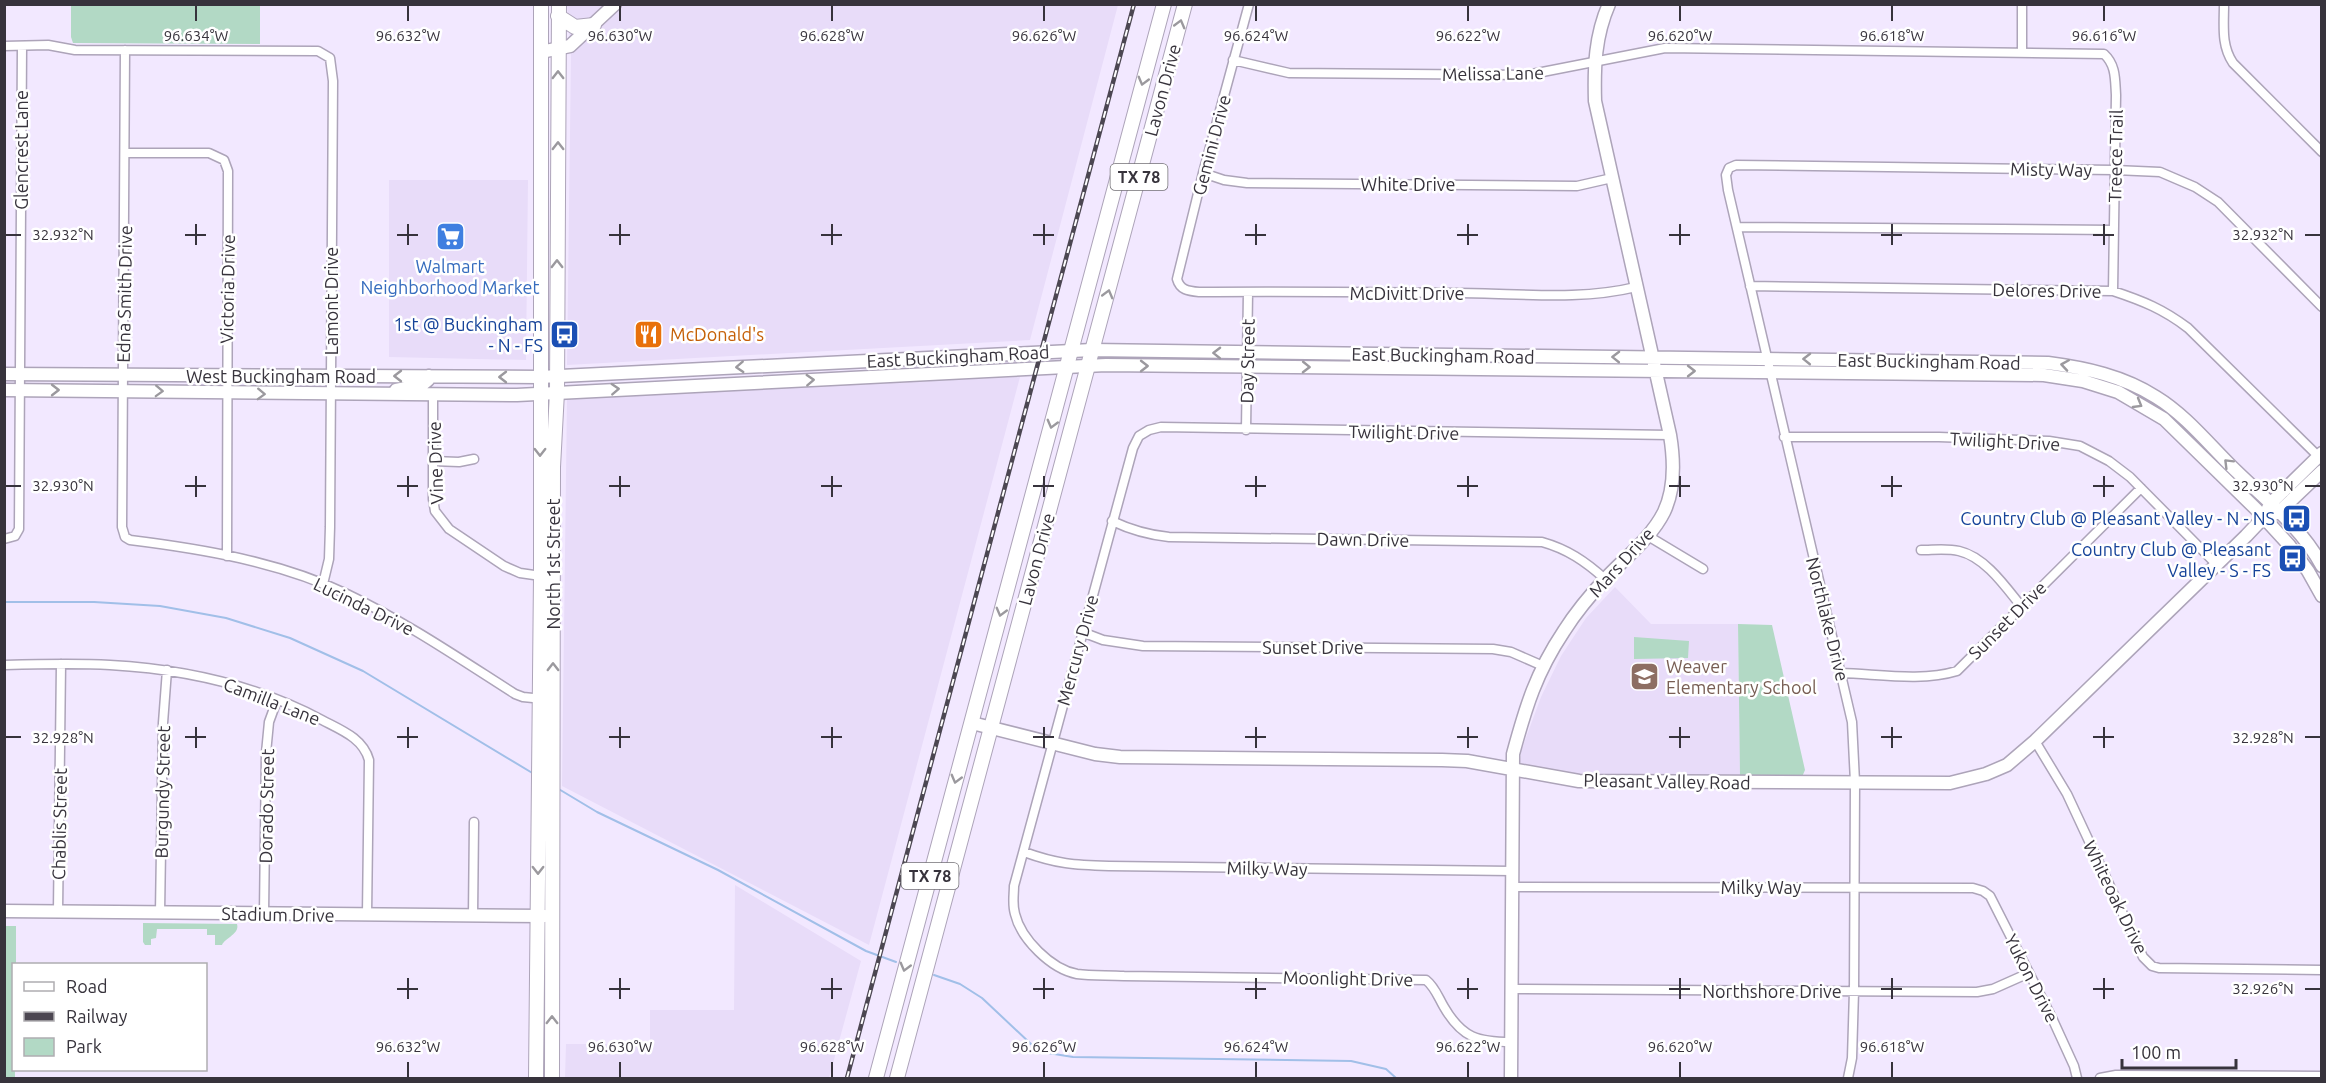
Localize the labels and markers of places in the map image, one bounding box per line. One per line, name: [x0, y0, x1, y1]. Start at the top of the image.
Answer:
supermarket icon: Walmart Neighborhood Market: [434, 221, 466, 253]
place label: Walmart Neighborhood Market: [360, 256, 540, 297]
place label: 1st @ Buckingham - N - FS: [393, 314, 543, 355]
bus stop icon: 1st @ Buckingham - N - FS: [548, 318, 580, 350]
restaurant icon: McDonald's: [633, 318, 665, 350]
place label: McDonald's: [670, 324, 764, 344]
bus stop icon: Country Club @ Pleasant Valley - N - NS: [2280, 502, 2312, 534]
place label: Country Club @ Pleasant Valley - N - NS: [1960, 508, 2275, 528]
place label: Country Club @ Pleasant Valley - S - FS: [2071, 539, 2271, 580]
bus stop icon: Country Club @ Pleasant Valley - S - FS: [2276, 543, 2308, 575]
place label: Weaver Elementary School: [1666, 656, 1817, 697]
school or university icon: Weaver Elementary School: [1629, 660, 1661, 692]

